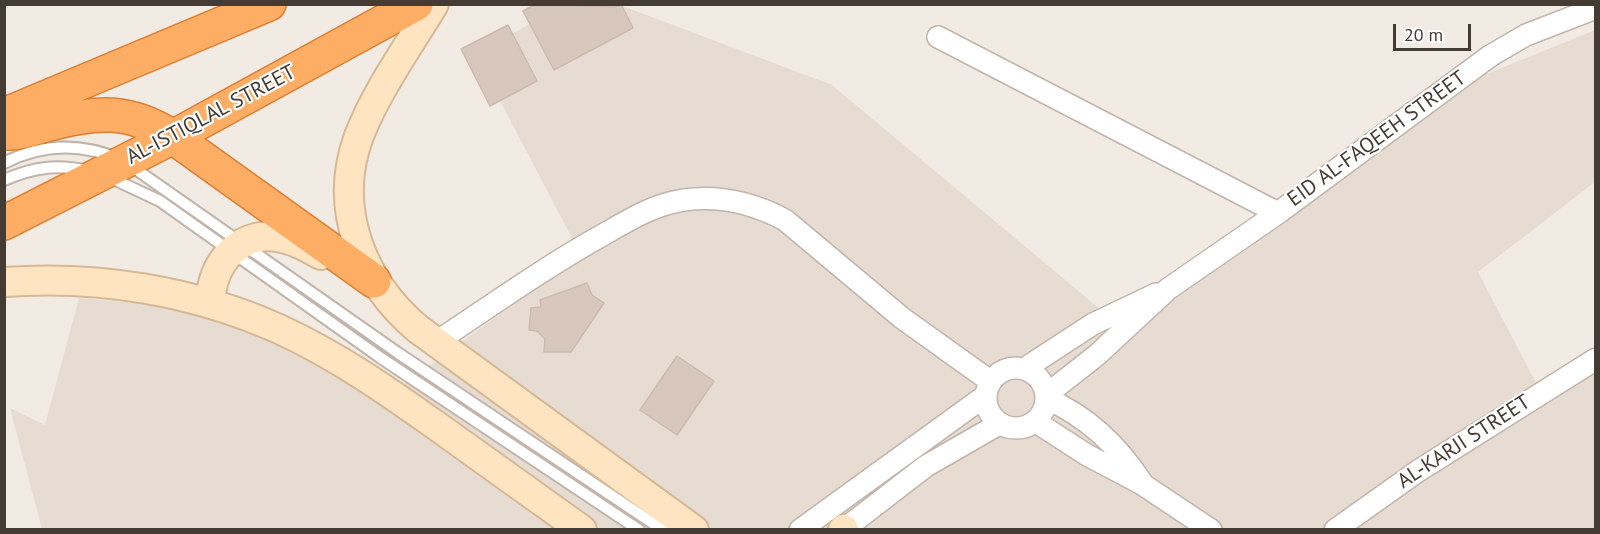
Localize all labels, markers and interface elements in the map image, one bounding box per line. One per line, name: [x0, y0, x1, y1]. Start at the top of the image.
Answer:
scale bar: [1396, 12, 1474, 50]
text: 20 m: [1404, 23, 1443, 46]
street label: AL-ISTIQLAL STREET: [122, 60, 300, 170]
street label: EID AL-FAQEEH STREET: [1283, 66, 1471, 212]
street label: AL-KARJI STREET: [1393, 390, 1535, 494]

